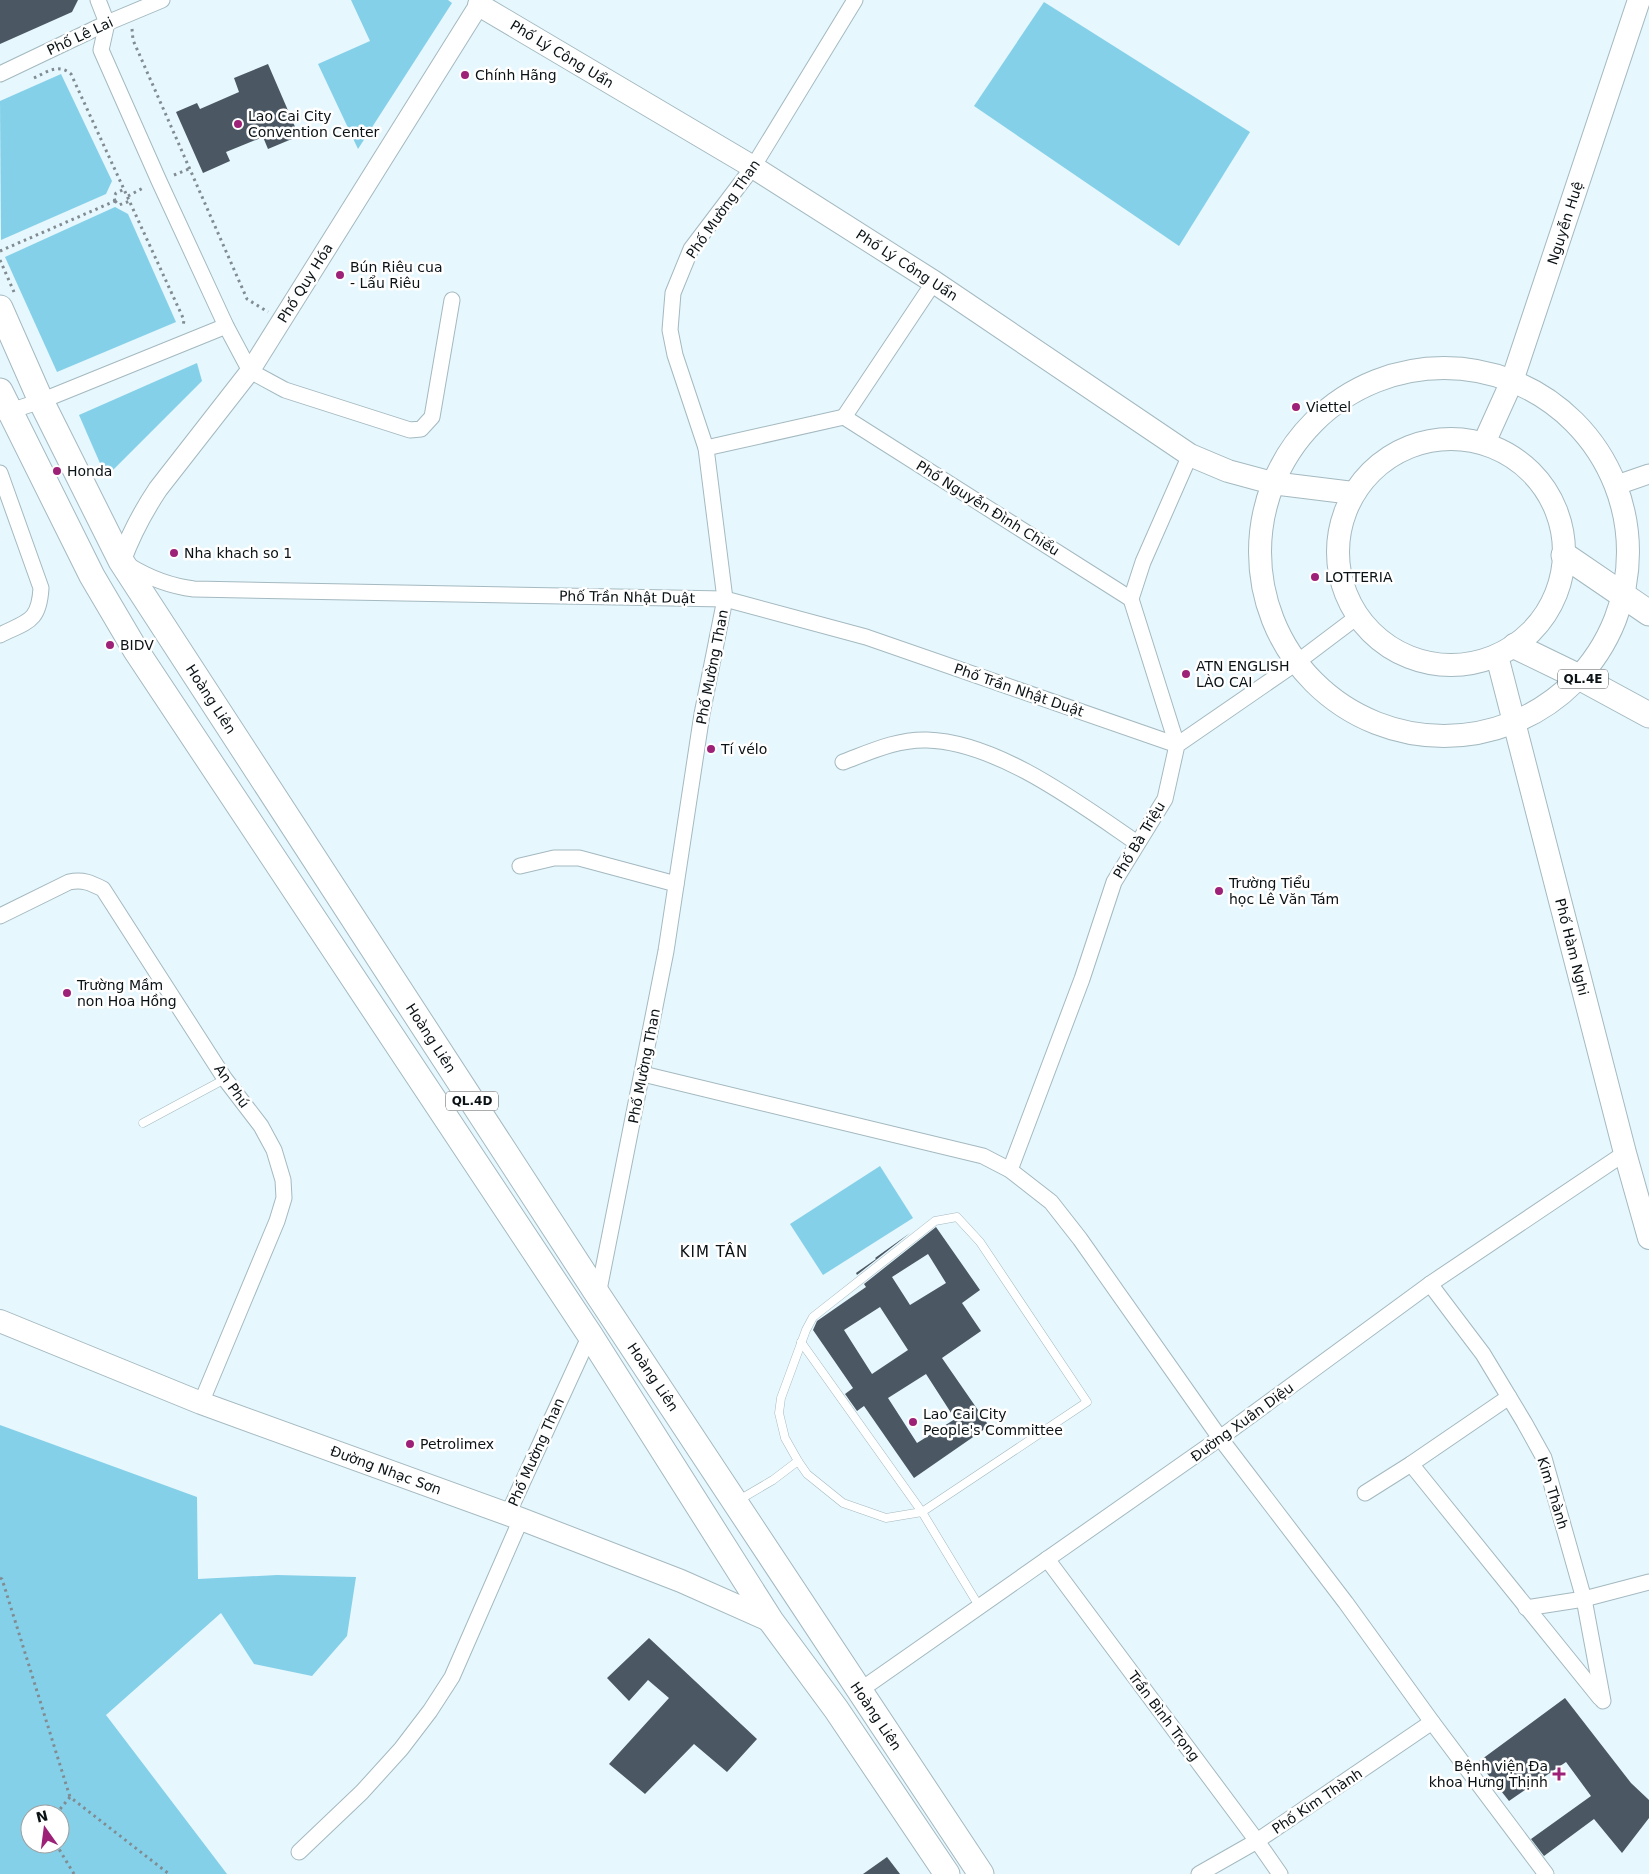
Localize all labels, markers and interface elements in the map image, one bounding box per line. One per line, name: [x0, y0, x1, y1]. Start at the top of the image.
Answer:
street label: Phố Lê Lai: [44, 14, 116, 58]
street label: Phố Lý Công Uẩn: [507, 17, 617, 91]
place label: Chính Hãng: [475, 67, 557, 83]
marker: Chính Hãng: [459, 69, 471, 81]
place label: Lao Cai City Convention Center: [248, 108, 380, 140]
marker: Lao Cai City Convention Center: [232, 118, 244, 130]
street label: Phố Mường Than: [683, 157, 763, 261]
street label: Nguyễn Huệ: [1544, 179, 1586, 267]
street label: Phố Lý Công Uẩn: [853, 226, 961, 304]
street label: Phố Quy Hóa: [274, 240, 336, 326]
place label: Bún Riêu cua - Lẩu Riêu: [350, 259, 443, 291]
marker: Bún Riêu cua - Lẩu Riêu: [334, 269, 346, 281]
place label: Viettel: [1306, 399, 1351, 415]
marker: Viettel: [1290, 401, 1302, 413]
street label: Phố Nguyễn Đình Chiểu: [913, 457, 1063, 559]
place label: Honda: [67, 463, 112, 479]
marker: Honda: [51, 465, 63, 477]
place label: Nha khach so 1: [184, 545, 292, 561]
marker: Nha khach so 1: [168, 547, 180, 559]
place label: LOTTERIA: [1325, 569, 1393, 585]
marker: LOTTERIA: [1309, 571, 1321, 583]
street label: Phố Trần Nhật Duật: [559, 588, 696, 606]
street label: Phố Mường Than: [693, 608, 731, 726]
place label: BIDV: [120, 637, 154, 653]
marker: BIDV: [104, 639, 116, 651]
place label: ATN ENGLISH LÀO CAI: [1196, 658, 1289, 690]
street label: Phố Trần Nhật Duật: [952, 660, 1086, 720]
street label: Hoàng Liên: [183, 661, 239, 737]
marker: ATN ENGLISH LÀO CAI: [1180, 668, 1192, 680]
road number: QL.4E: [1558, 670, 1608, 689]
place label: Tí vélo: [720, 741, 767, 757]
marker: Tí vélo: [705, 743, 717, 755]
street label: Phố Bà Triệu: [1110, 799, 1168, 881]
place label: Trường Tiểu học Lê Văn Tám: [1228, 875, 1339, 907]
marker: Trường Tiểu học Lê Văn Tám: [1213, 885, 1225, 897]
street label: Phố Hàm Nghi: [1552, 897, 1592, 997]
place label: Trường Mầm non Hoa Hồng: [76, 977, 177, 1009]
marker: Trường Mầm non Hoa Hồng: [61, 987, 73, 999]
street label: Hoàng Liên: [403, 1000, 459, 1076]
street label: Phố Mường Than: [625, 1007, 663, 1125]
street label: An Phú: [211, 1061, 253, 1111]
road number: QL.4D: [446, 1092, 498, 1110]
district label: KIM TÂN: [680, 1242, 748, 1261]
street label: Hoàng Liên: [624, 1340, 682, 1414]
street label: Đường Xuân Diệu: [1188, 1379, 1296, 1465]
street label: Phố Mường Than: [505, 1395, 567, 1509]
place label: Lao Cai City People's Committee: [923, 1406, 1063, 1438]
marker: Lao Cai City People's Committee: [907, 1416, 919, 1428]
place label: Petrolimex: [420, 1436, 494, 1452]
marker: Petrolimex: [404, 1438, 416, 1450]
street label: Đường Nhạc Sơn: [328, 1442, 444, 1498]
street label: Kim Thành: [1534, 1455, 1572, 1531]
street label: Trần Bình Trọng: [1124, 1667, 1203, 1764]
street label: Hoàng Liên: [847, 1679, 905, 1753]
place label: Bệnh viện Đa khoa Hưng Thịnh: [1429, 1758, 1548, 1790]
street label: Phố Kim Thành: [1269, 1765, 1365, 1837]
marker: Bệnh viện Đa khoa Hưng Thịnh: [1552, 1767, 1566, 1781]
north arrow: [20, 1804, 70, 1854]
text: N: [34, 1807, 49, 1826]

